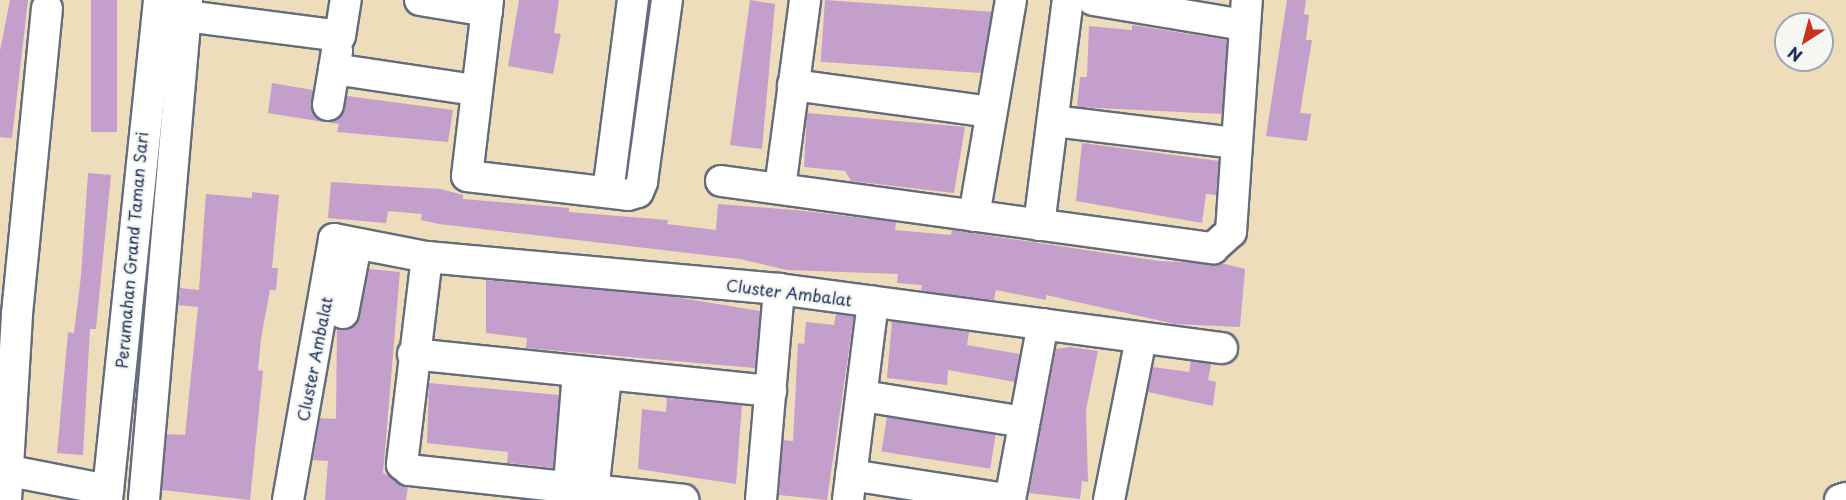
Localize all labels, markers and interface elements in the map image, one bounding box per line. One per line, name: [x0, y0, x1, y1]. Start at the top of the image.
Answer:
north arrow: [1774, 12, 1834, 72]
text: N: [1782, 42, 1807, 68]
street label: Perumahan Grand Taman Sari: [111, 131, 151, 369]
street label: Cluster Ambalat: [725, 275, 853, 309]
street label: Cluster Ambalat: [292, 295, 336, 423]

